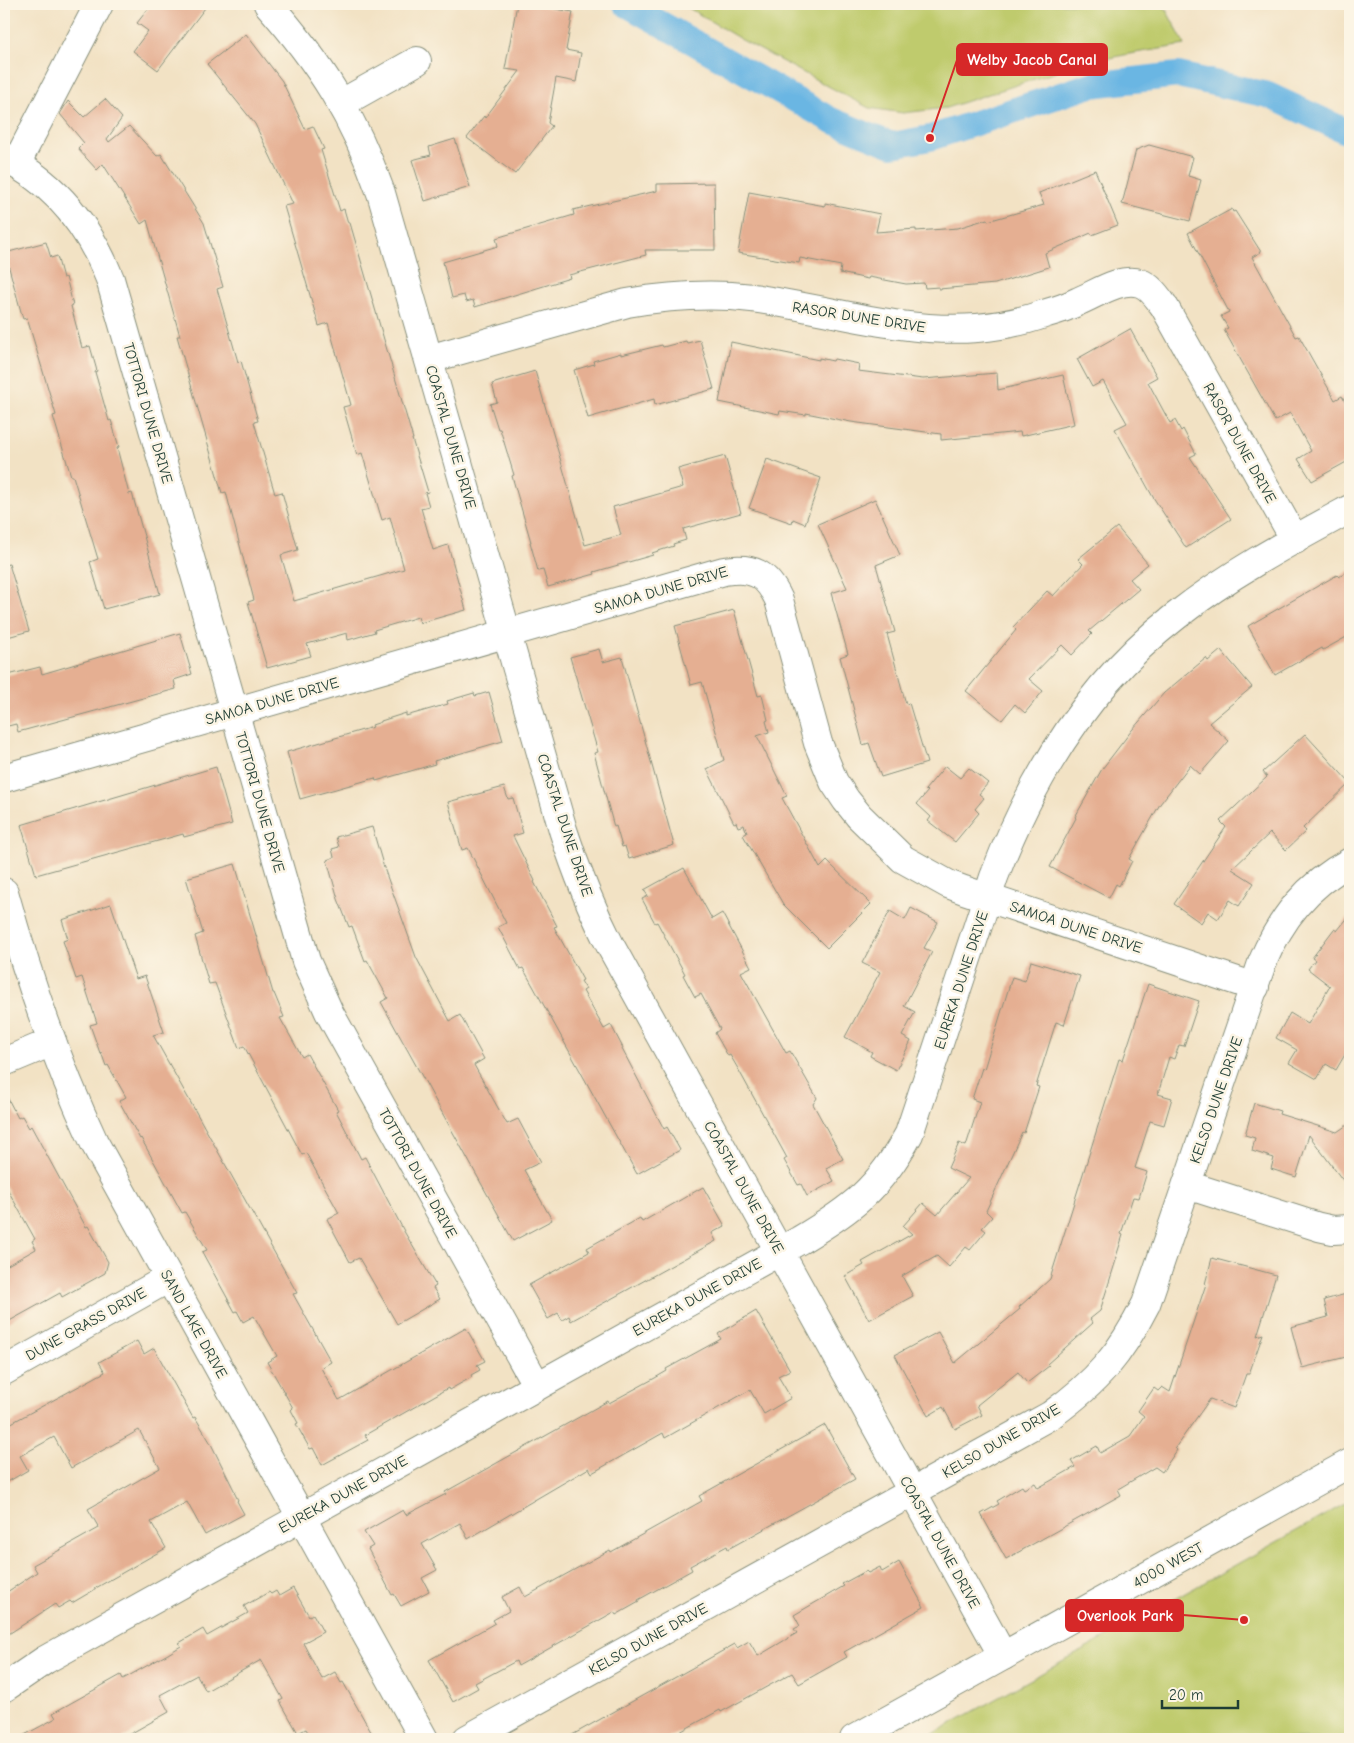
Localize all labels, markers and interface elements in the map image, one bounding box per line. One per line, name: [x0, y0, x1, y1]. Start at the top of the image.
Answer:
callout: Welby Jacob Canal: [957, 44, 1107, 75]
text: Welby Jacob Canal: [967, 51, 1097, 69]
street label: RASOR DUNE DRIVE: [791, 298, 927, 336]
street label: TOTTORI DUNE DRIVE: [119, 341, 177, 485]
street label: COASTAL DUNE DRIVE: [422, 363, 480, 511]
street label: RASOR DUNE DRIVE: [1199, 380, 1281, 506]
street label: SAMOA DUNE DRIVE: [592, 562, 730, 618]
street label: SAMOA DUNE DRIVE: [203, 673, 341, 729]
street label: TOTTORI DUNE DRIVE: [231, 730, 289, 874]
street label: COASTAL DUNE DRIVE: [533, 752, 597, 898]
street label: SAMOA DUNE DRIVE: [1008, 897, 1144, 957]
street label: EUREKA DUNE DRIVE: [930, 908, 992, 1052]
street label: KELSO DUNE DRIVE: [1186, 1034, 1246, 1166]
street label: TOTTORI DUNE DRIVE: [375, 1105, 461, 1241]
street label: COASTAL DUNE DRIVE: [700, 1118, 788, 1256]
street label: EUREKA DUNE DRIVE: [629, 1254, 765, 1340]
street label: SAND LAKE DRIVE: [157, 1267, 231, 1381]
street label: DUNE GRASS DRIVE: [23, 1283, 149, 1365]
street label: KELSO DUNE DRIVE: [939, 1400, 1063, 1482]
street label: EUREKA DUNE DRIVE: [275, 1451, 411, 1537]
street label: COASTAL DUNE DRIVE: [896, 1473, 984, 1611]
street label: 4000 WEST: [1130, 1538, 1207, 1592]
street label: KELSO DUNE DRIVE: [585, 1599, 711, 1679]
callout: Overlook Park: [1066, 1600, 1183, 1631]
text: Overlook Park: [1077, 1607, 1173, 1625]
scale bar: [1162, 1678, 1238, 1710]
text: 20 m: [1169, 1686, 1203, 1704]

